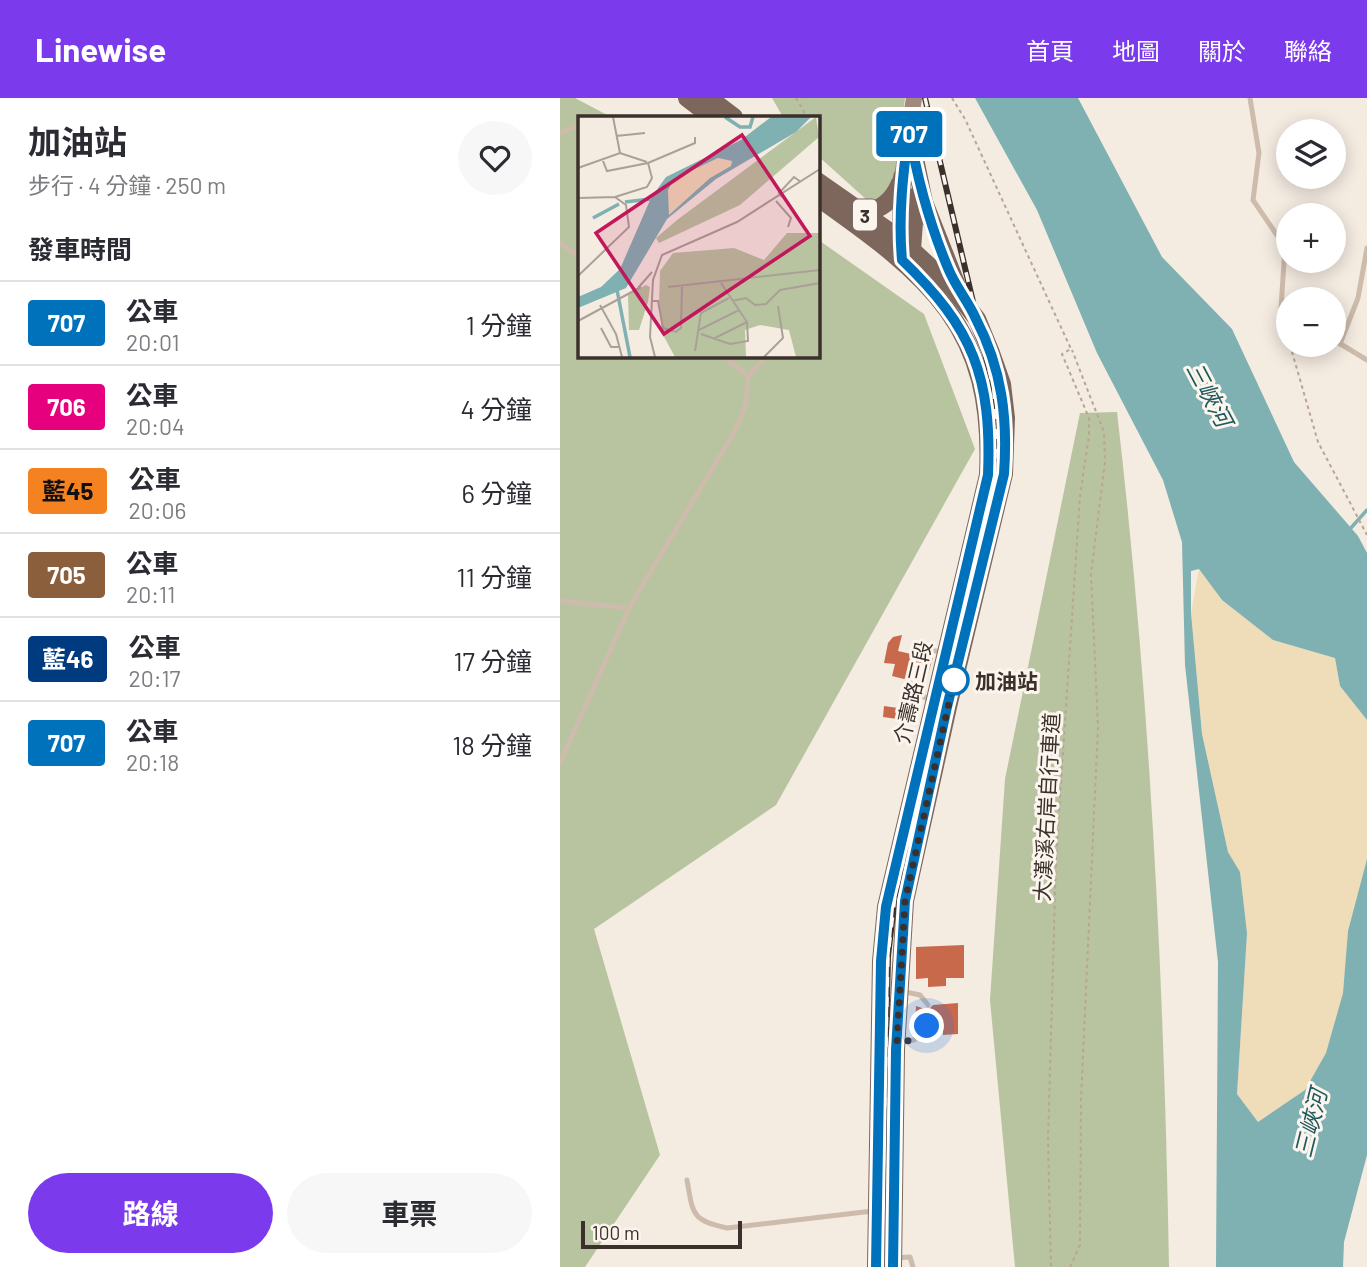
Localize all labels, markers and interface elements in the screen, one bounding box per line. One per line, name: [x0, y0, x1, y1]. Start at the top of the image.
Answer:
text: Linewise: [35, 29, 166, 69]
text: 首頁: [1026, 36, 1074, 65]
text: 地圖: [1112, 36, 1160, 65]
text: 關於: [1198, 36, 1246, 65]
text: 聯絡: [1284, 36, 1332, 65]
line badge: 707: [869, 111, 949, 157]
inset map: [578, 116, 819, 357]
text: 707: [890, 119, 928, 148]
map controls: [1276, 119, 1346, 357]
button: layers: [1276, 119, 1346, 189]
text: 加油站: [28, 121, 127, 161]
button: heart: [458, 121, 532, 195]
text: 步行 · 4 分鐘 · 250 m: [28, 171, 226, 199]
road number: 3: [853, 200, 877, 230]
button: +: [1276, 203, 1346, 273]
text: 發車時間: [28, 233, 132, 264]
button: −: [1276, 287, 1346, 357]
text: 公車: [126, 295, 178, 326]
text: 707: [48, 308, 85, 337]
text: 1 分鐘: [466, 309, 532, 340]
text: 20:01: [126, 328, 180, 356]
water label: 三峽河: [1181, 357, 1240, 435]
text: 公車: [126, 379, 178, 410]
text: 706: [47, 392, 86, 421]
text: 4 分鐘: [460, 393, 532, 424]
text: 20:04: [126, 412, 185, 440]
text: 公車: [128, 463, 180, 494]
text: 藍45: [42, 476, 93, 505]
text: 6 分鐘: [461, 477, 532, 508]
text: 20:06: [128, 496, 186, 524]
text: 公車: [126, 547, 178, 578]
text: 705: [47, 560, 86, 589]
text: 11 分鐘: [457, 561, 532, 592]
text: 20:11: [126, 580, 175, 608]
text: 公車: [128, 631, 180, 662]
street label: 介壽路三段: [888, 638, 936, 746]
text: 藍46: [42, 644, 93, 673]
text: 17 分鐘: [453, 645, 532, 676]
text: 20:17: [128, 664, 180, 692]
marker: 加油站: [939, 665, 969, 695]
place label: 加油站: [975, 668, 1038, 693]
street label: 大漢溪右岸自行車道: [1029, 712, 1063, 902]
text: 公車: [126, 715, 178, 746]
text: 707: [48, 728, 85, 757]
text: 18 分鐘: [452, 729, 532, 760]
text: 20:18: [126, 748, 179, 776]
your location: [909, 1008, 944, 1043]
water label: 三峽河: [1288, 1082, 1333, 1160]
button: 路線: [28, 1173, 273, 1253]
button: 車票: [287, 1173, 532, 1253]
scale bar: [581, 1218, 742, 1250]
text: 100 m: [592, 1221, 640, 1244]

